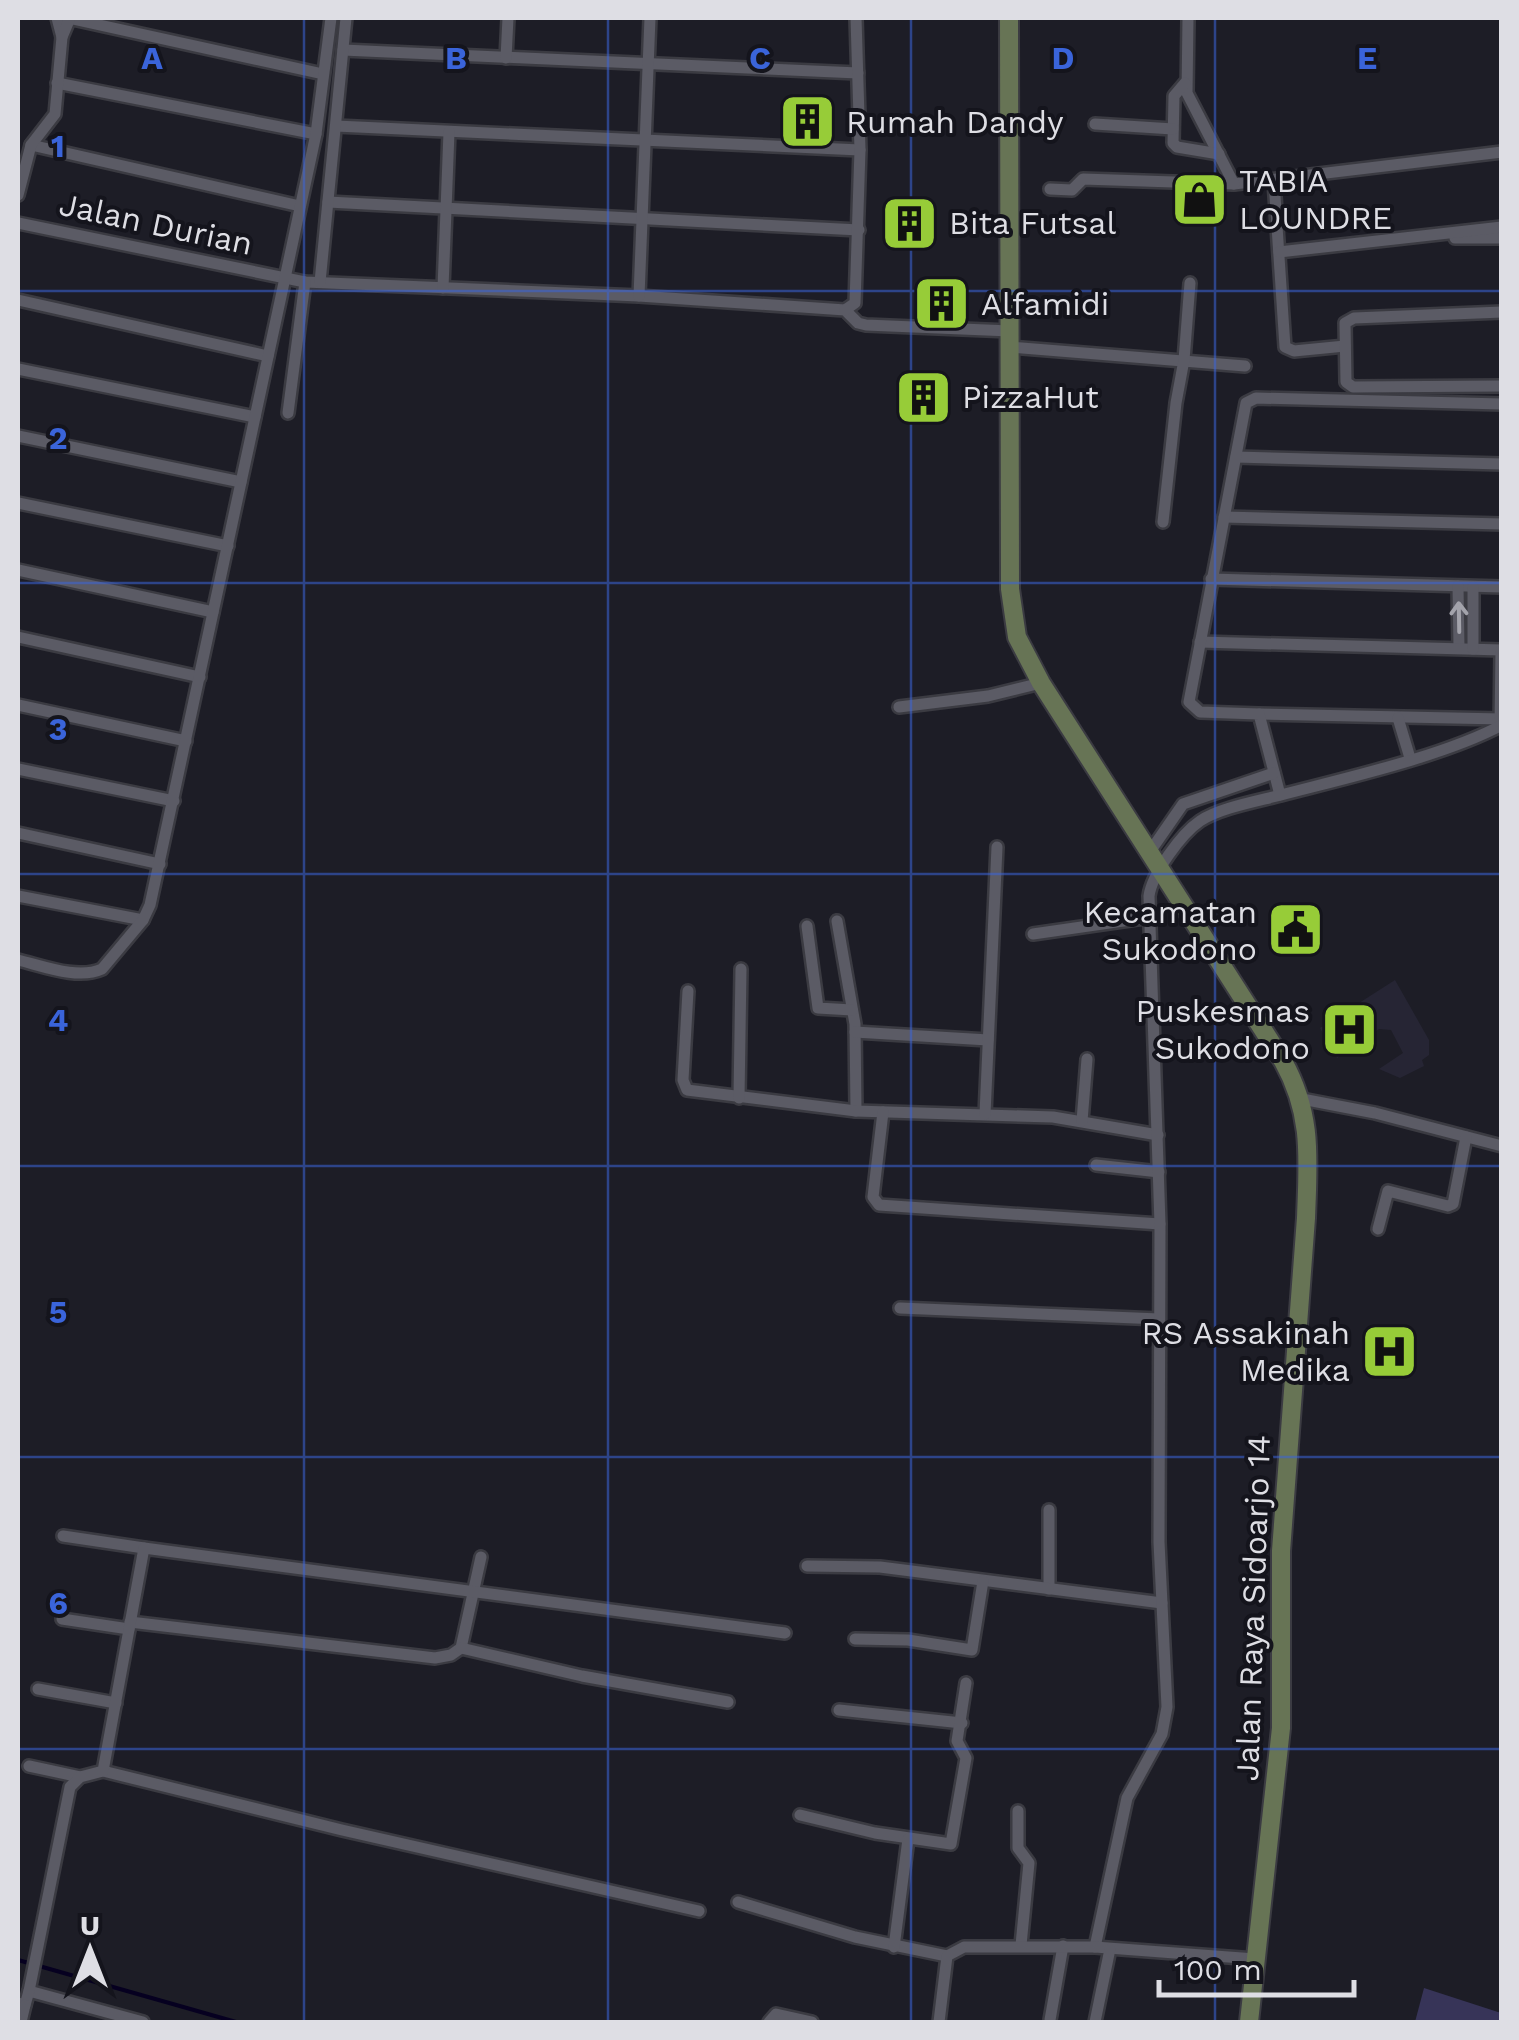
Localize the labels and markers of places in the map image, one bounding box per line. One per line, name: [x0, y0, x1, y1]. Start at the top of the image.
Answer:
building icon: Rumah Dandy: [777, 92, 837, 152]
place label: Rumah Dandy: [846, 103, 1064, 141]
place label: TABIA LOUNDRE: [1239, 162, 1392, 237]
shop icon: TABIA LOUNDRE: [1170, 169, 1230, 229]
building icon: Bita Futsal: [880, 193, 940, 253]
place label: Bita Futsal: [949, 204, 1116, 242]
building icon: Alfamidi: [912, 274, 972, 334]
place label: Alfamidi: [981, 285, 1109, 323]
building icon: PizzaHut: [893, 367, 953, 427]
place label: PizzaHut: [962, 378, 1099, 416]
place label: Kecamatan Sukodono: [1084, 893, 1257, 968]
public building icon: Kecamatan Sukodono: [1266, 900, 1326, 960]
place label: Puskesmas Sukodono: [1136, 992, 1310, 1067]
hospital icon: Puskesmas Sukodono: [1319, 999, 1379, 1059]
place label: RS Assakinah Medika: [1141, 1314, 1350, 1389]
hospital icon: RS Assakinah Medika: [1359, 1321, 1419, 1381]

